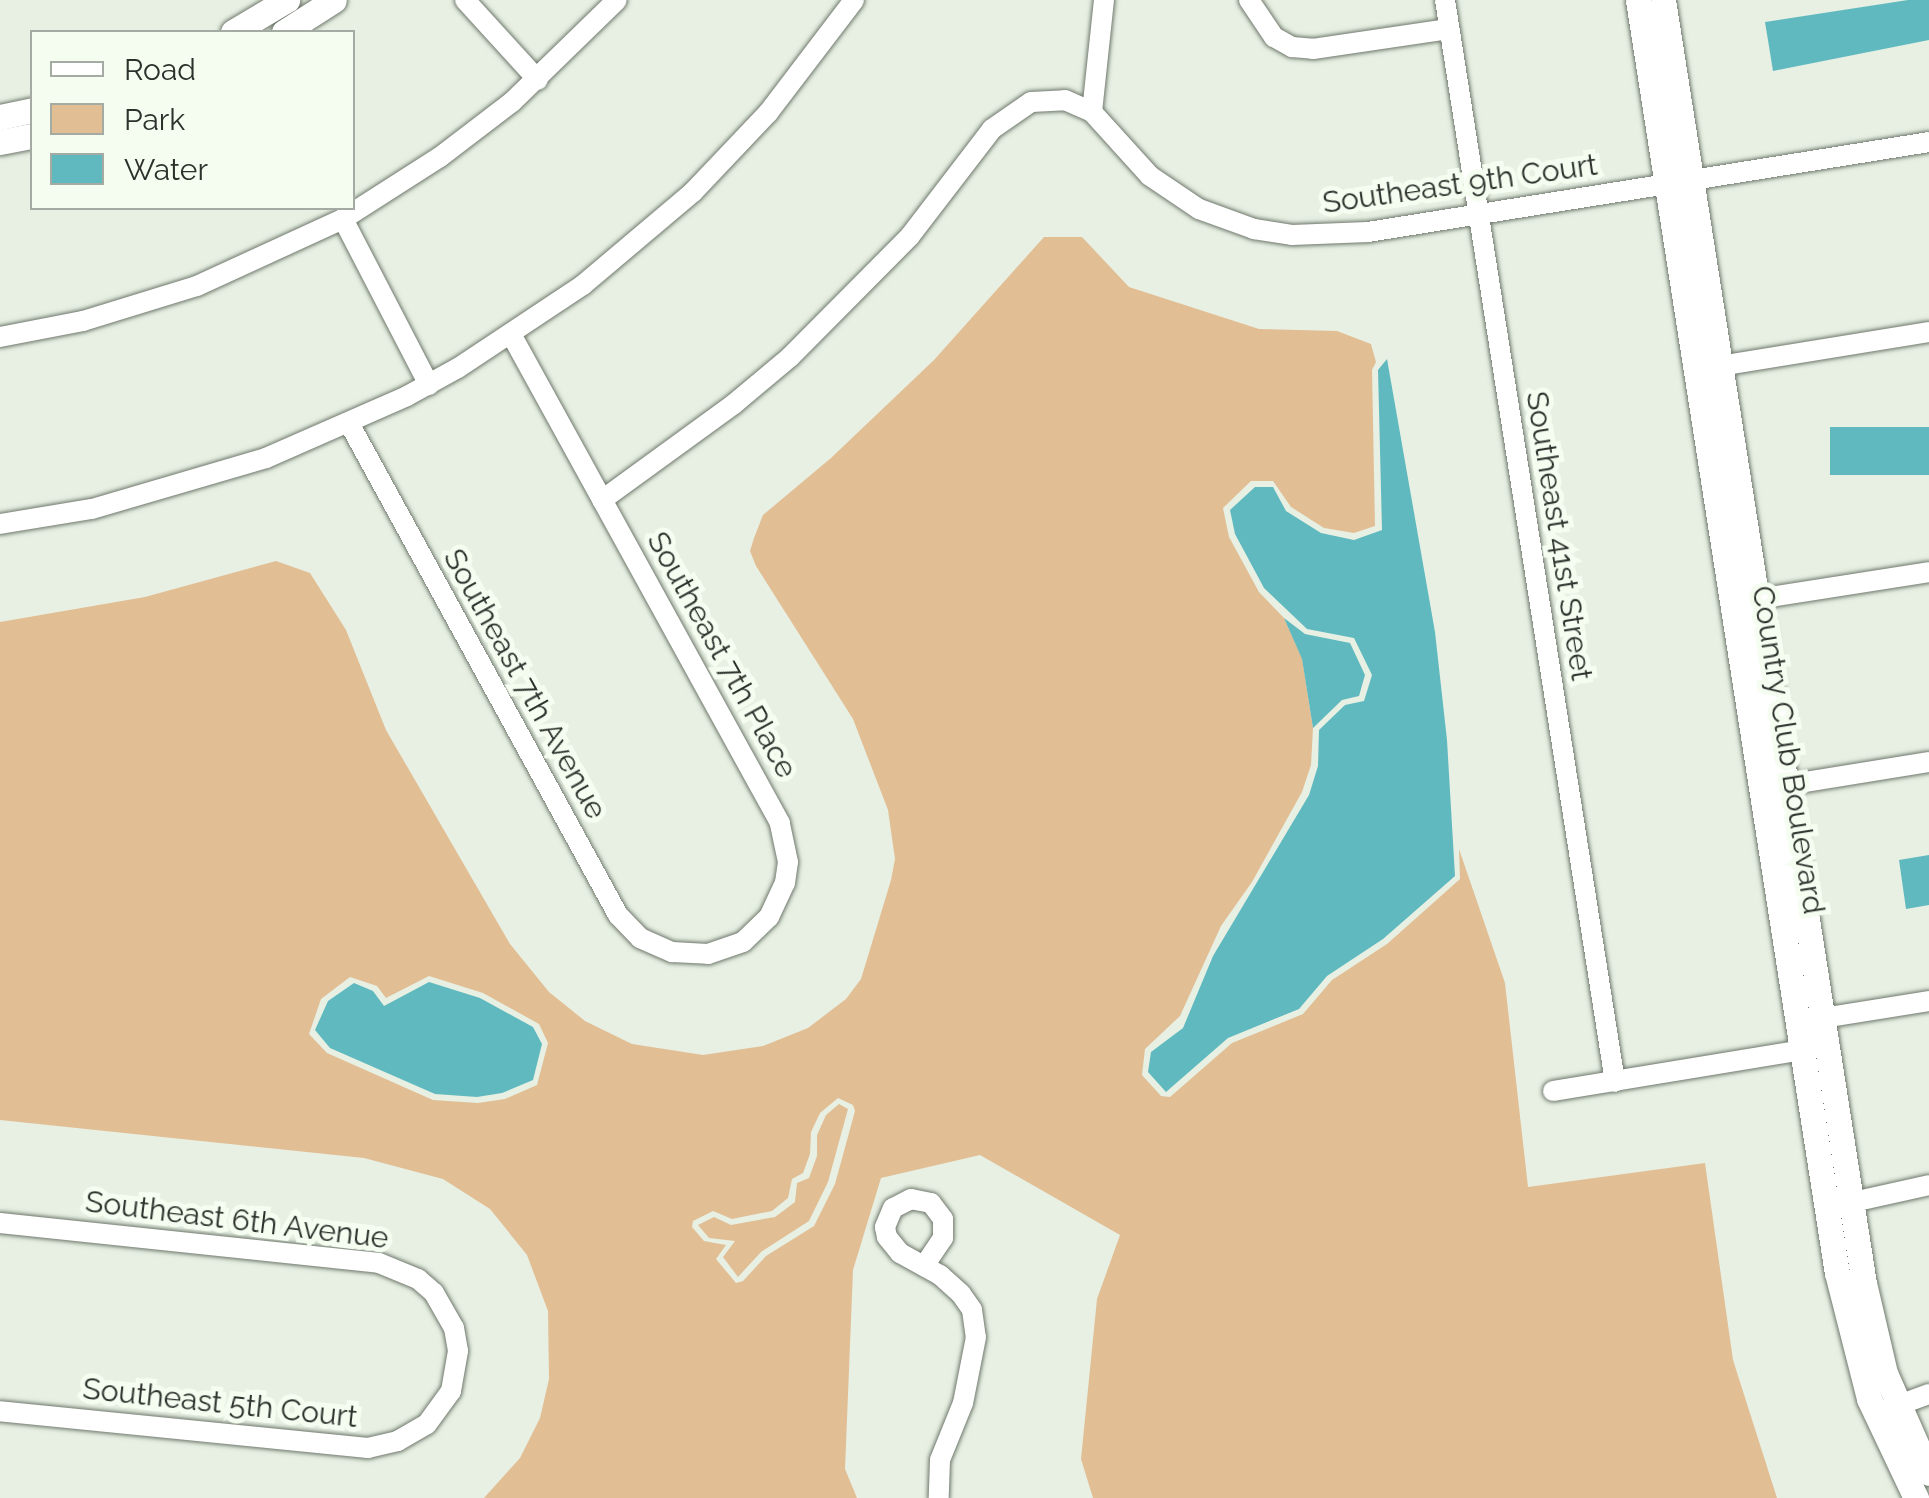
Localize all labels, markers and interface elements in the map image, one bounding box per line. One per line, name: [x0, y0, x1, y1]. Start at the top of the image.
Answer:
legend: [30, 30, 355, 210]
text: Road: [124, 52, 196, 87]
text: Park: [124, 102, 185, 137]
street label: Southeast 9th Court: [1320, 147, 1600, 221]
text: Water: [124, 152, 208, 187]
street label: Southeast 41st Street: [1518, 389, 1600, 683]
street label: Southeast 7th Place: [639, 526, 805, 784]
street label: Southeast 7th Avenue: [436, 542, 614, 826]
street label: Country Club Boulevard: [1744, 583, 1832, 917]
street label: Southeast 6th Avenue: [83, 1183, 391, 1257]
street label: Southeast 5th Court: [81, 1371, 359, 1435]

